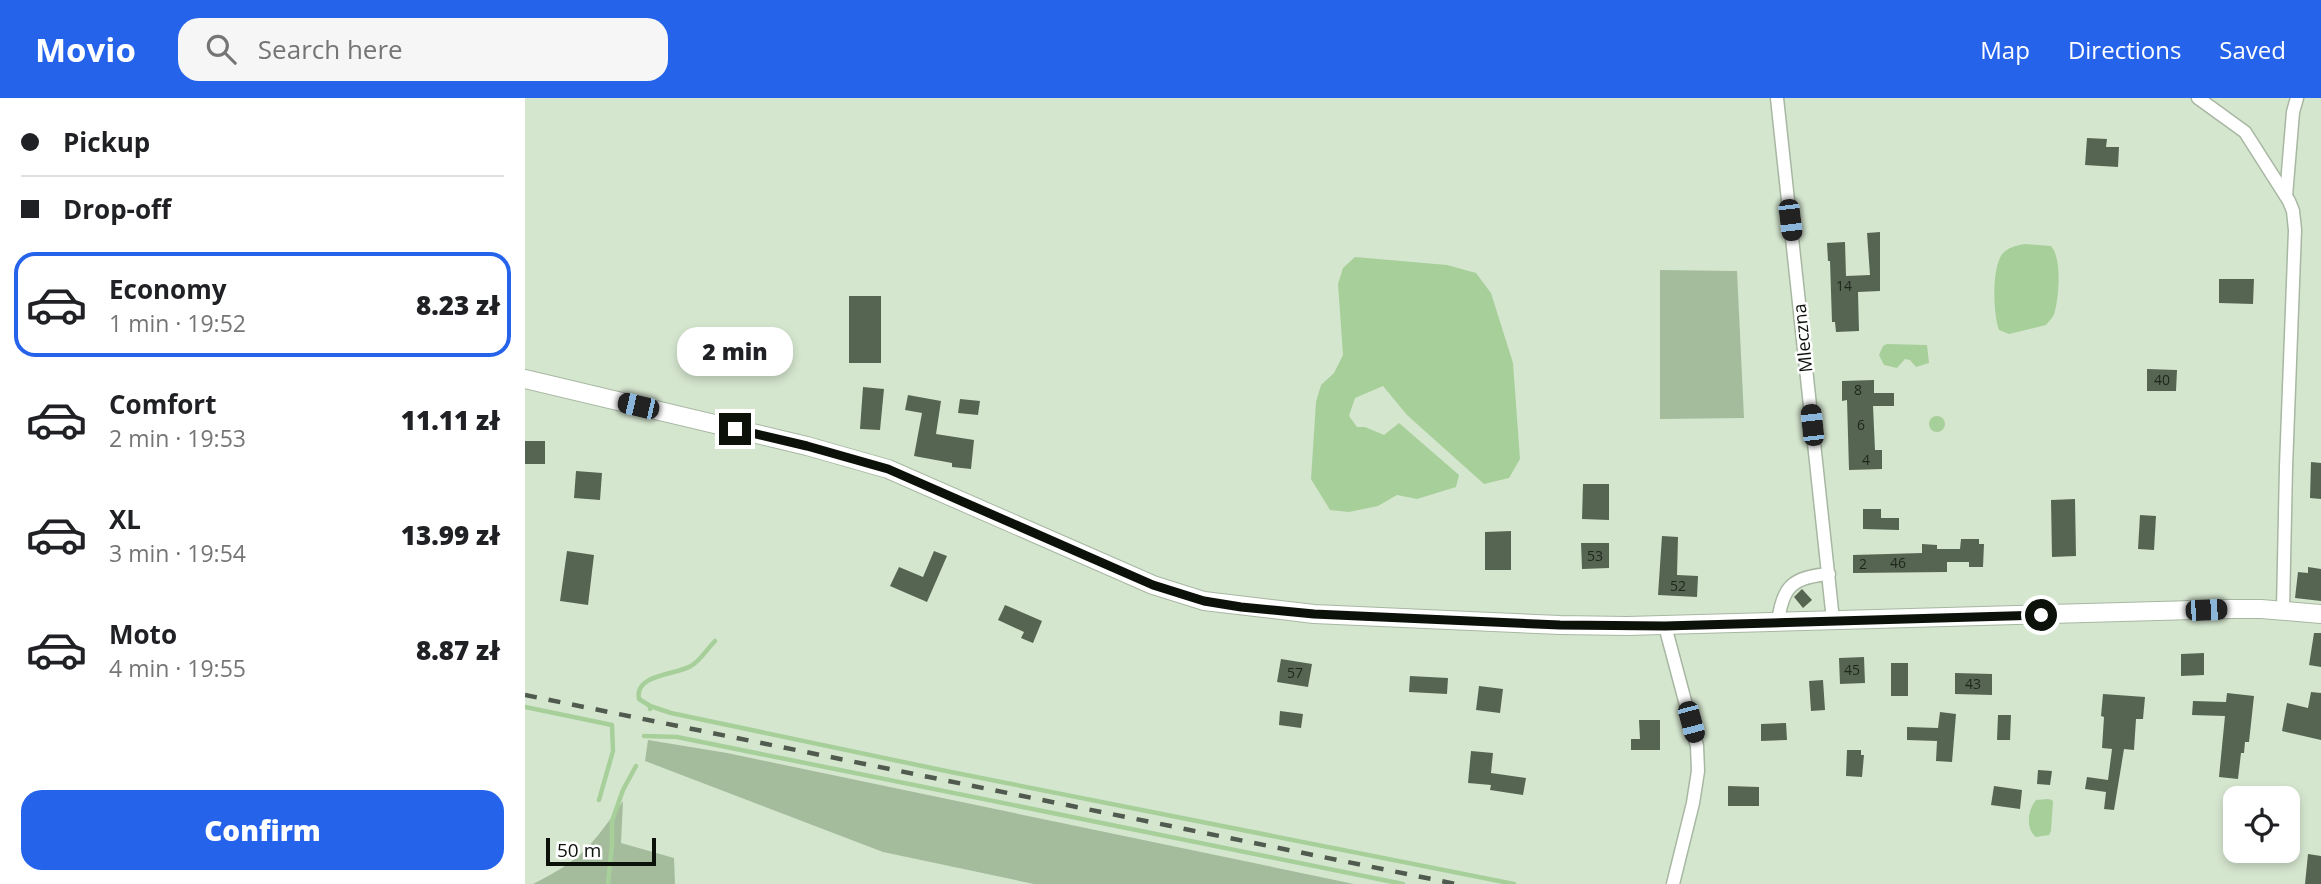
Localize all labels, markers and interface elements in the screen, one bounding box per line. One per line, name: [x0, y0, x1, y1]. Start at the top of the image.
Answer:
search box: [178, 18, 668, 81]
text: Movio: [35, 27, 136, 72]
icon: search: [202, 30, 240, 68]
text: Search here: [258, 31, 403, 67]
text: Map: [1980, 33, 2030, 66]
text: Directions: [2068, 33, 2181, 66]
text: Saved: [2219, 33, 2286, 66]
text: Pickup: [63, 124, 150, 160]
text: Drop-off: [63, 191, 171, 227]
car: [1778, 198, 1803, 242]
text: Economy: [109, 271, 227, 307]
icon: car: [25, 273, 88, 336]
house number: 14: [1836, 276, 1852, 295]
text: 8.23 zł: [416, 287, 500, 323]
street label: Mleczna: [1786, 303, 1818, 374]
text: 1 min · 19:52: [109, 307, 246, 339]
callout: 2 min: [677, 328, 793, 376]
text: 2 min: [702, 335, 768, 367]
house number: 40: [2154, 370, 2170, 389]
house number: 8: [1854, 380, 1862, 399]
text: Comfort: [109, 386, 216, 422]
icon: car: [25, 388, 88, 451]
car: [616, 391, 661, 421]
text: 11.11 zł: [401, 402, 500, 438]
car: [1800, 403, 1825, 447]
route end: [719, 413, 751, 445]
house number: 6: [1857, 415, 1865, 434]
text: 2 min · 19:53: [109, 422, 246, 454]
house number: 4: [1862, 450, 1870, 469]
text: XL: [109, 501, 141, 537]
icon: car: [25, 503, 88, 566]
text: 13.99 zł: [401, 517, 500, 553]
text: 3 min · 19:54: [109, 537, 246, 569]
house number: 53: [1587, 546, 1603, 565]
house number: 46: [1890, 553, 1906, 572]
house number: 2: [1859, 554, 1867, 573]
house number: 52: [1670, 576, 1686, 595]
route start: [2025, 599, 2057, 631]
car: [2185, 599, 2228, 621]
text: Moto: [109, 616, 177, 652]
icon: car: [25, 618, 88, 681]
text: 8.87 zł: [416, 632, 500, 668]
text: 4 min · 19:55: [109, 652, 246, 684]
house number: 45: [1844, 660, 1860, 679]
house number: 57: [1287, 663, 1303, 682]
house number: 43: [1965, 674, 1981, 693]
car: [1676, 699, 1707, 745]
map controls: [2223, 786, 2300, 863]
button: locate: [2223, 786, 2300, 863]
button: Confirm: [21, 790, 504, 870]
scale bar: [546, 835, 656, 867]
text: 50 m: [557, 837, 601, 863]

